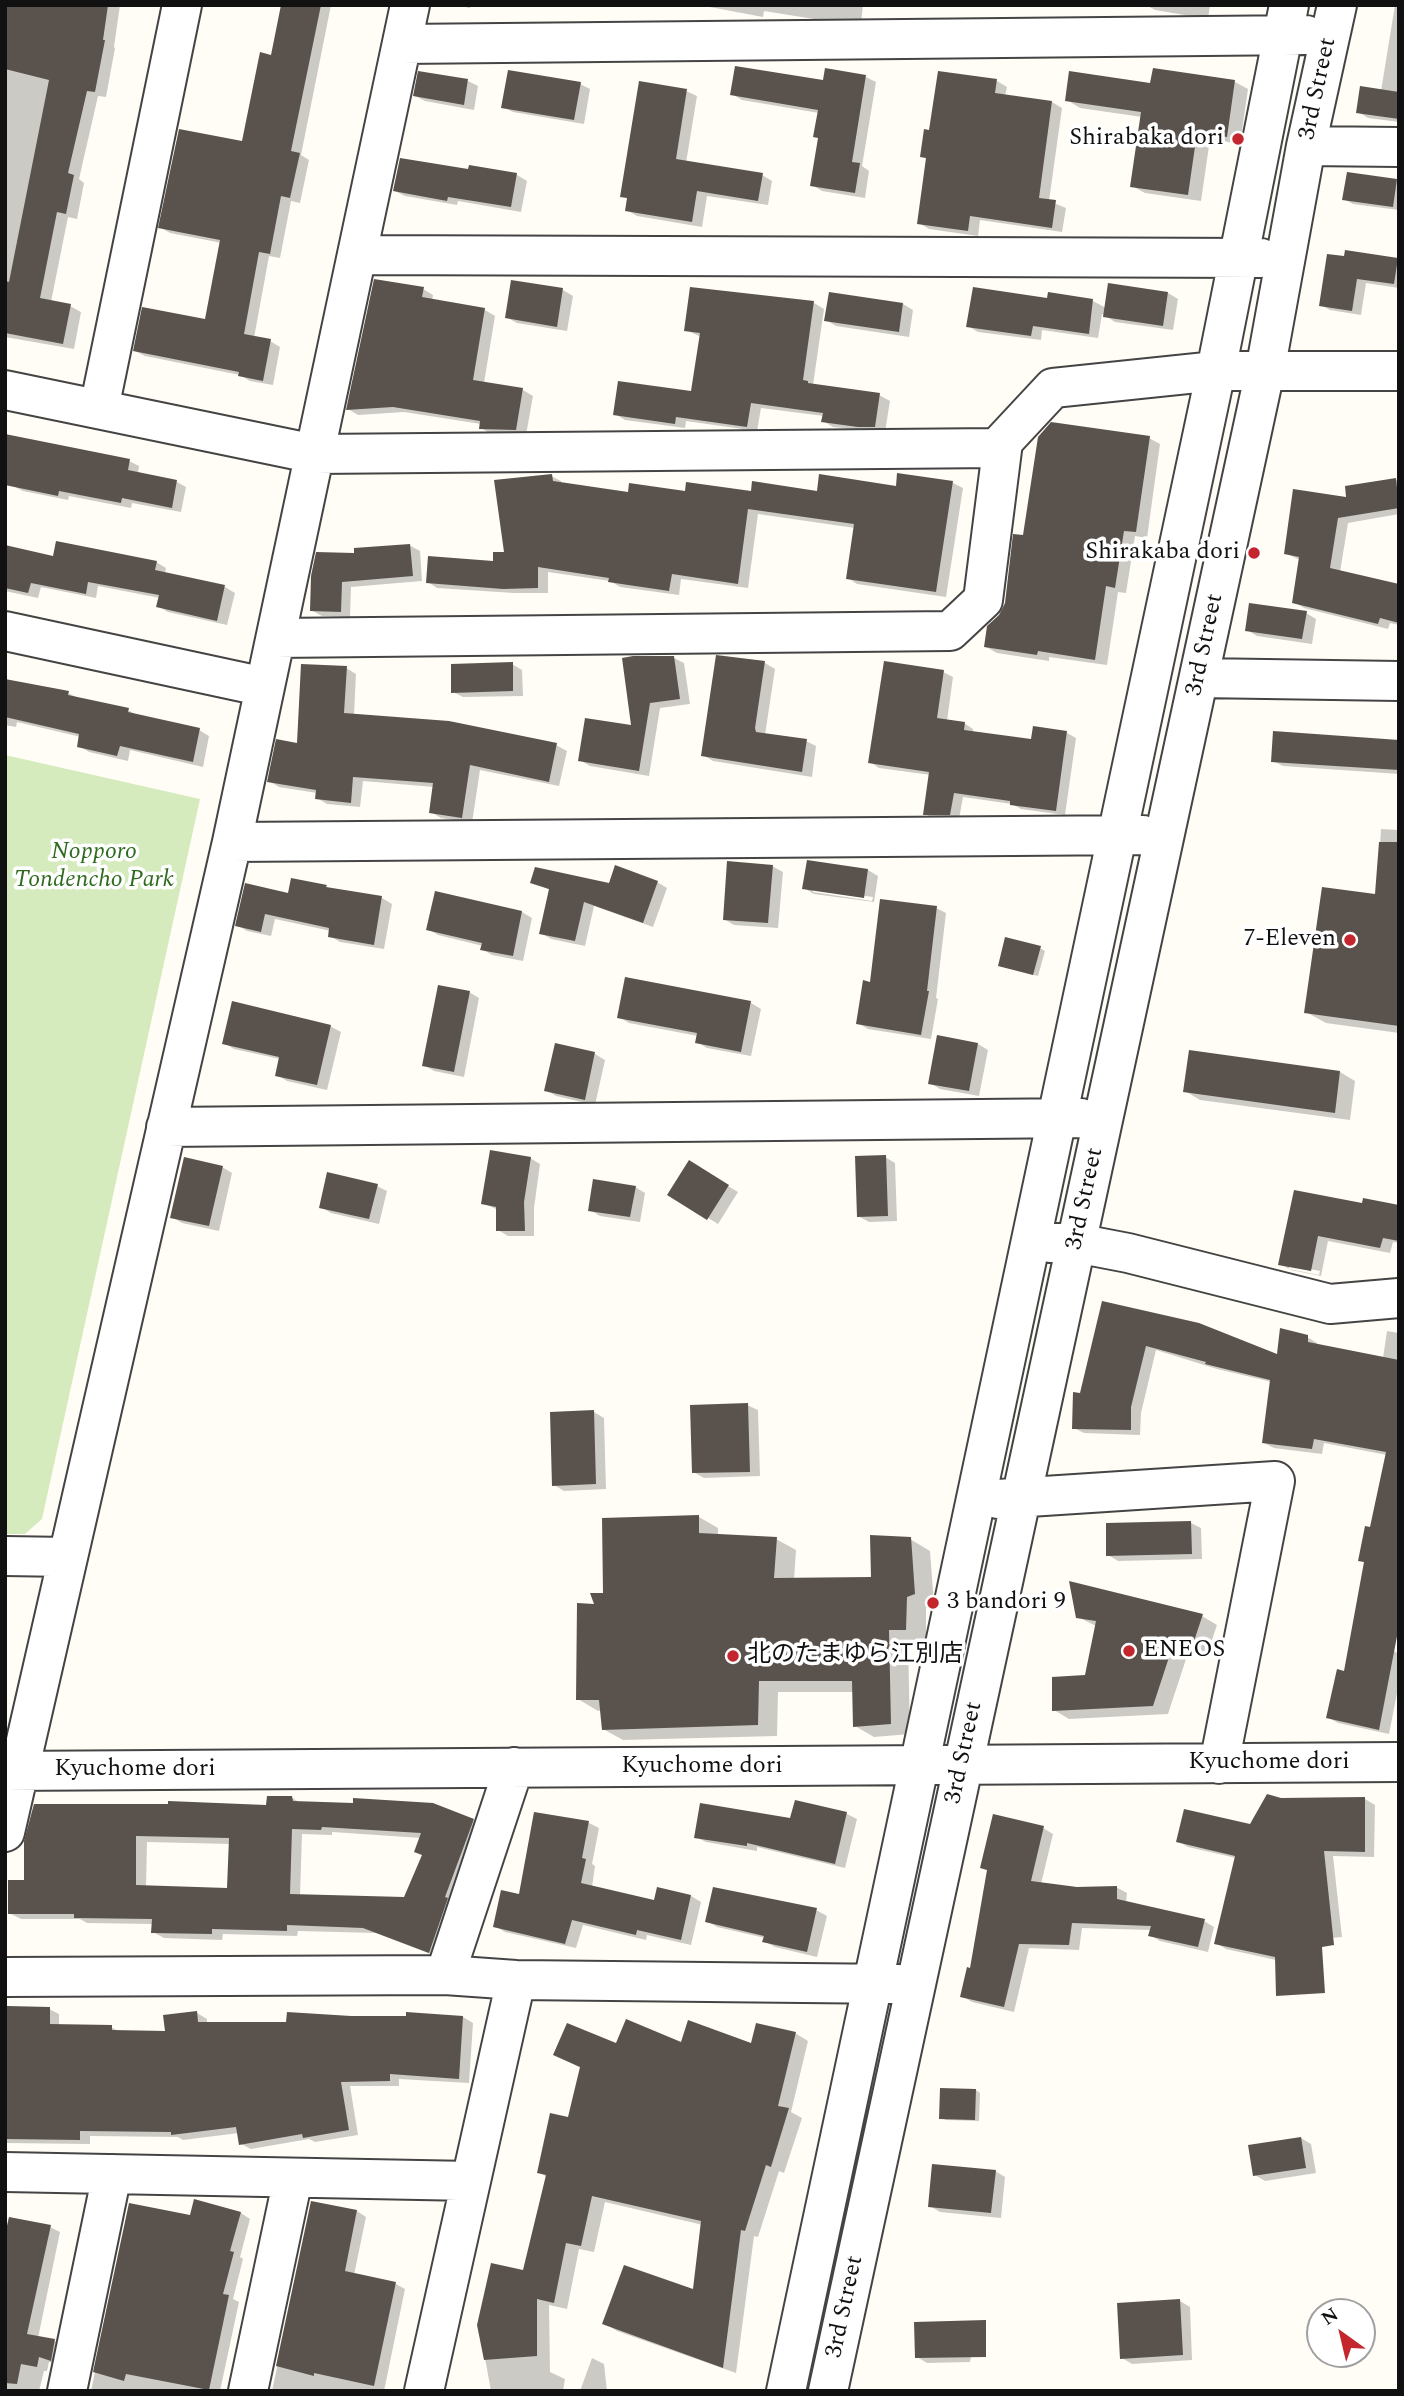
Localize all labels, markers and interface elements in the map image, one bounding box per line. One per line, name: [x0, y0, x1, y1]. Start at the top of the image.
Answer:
street label: 3rd Street: [1294, 35, 1344, 143]
place label: Shirabaka dori: [1069, 125, 1224, 153]
marker: Shirabaka dori: [1230, 131, 1246, 147]
place label: Shirakaba dori: [1085, 539, 1240, 567]
marker: Shirakaba dori: [1246, 545, 1262, 561]
street label: 3rd Street: [1181, 591, 1231, 699]
park label: Nopporo Tondencho Park: [14, 839, 174, 895]
place label: 7-Eleven: [1244, 926, 1336, 954]
marker: 7-Eleven: [1342, 932, 1358, 948]
street label: 3rd Street: [1061, 1145, 1111, 1253]
place label: 3 bandori 9: [947, 1589, 1066, 1617]
marker: 3 bandori 9: [925, 1595, 941, 1611]
place label: ENEOS: [1143, 1637, 1225, 1665]
place label: 北のたまゆら江別店: [747, 1642, 963, 1670]
marker: ENEOS: [1121, 1643, 1137, 1659]
marker: 北のたまゆら江別店: [725, 1648, 741, 1664]
street label: 3rd Street: [940, 1699, 990, 1807]
street label: Kyuchome dori: [1188, 1749, 1350, 1777]
street label: Kyuchome dori: [621, 1753, 783, 1781]
street label: Kyuchome dori: [54, 1756, 216, 1784]
street label: 3rd Street: [821, 2253, 871, 2361]
north arrow: [1306, 2298, 1376, 2368]
text: N: [1316, 2300, 1345, 2333]

